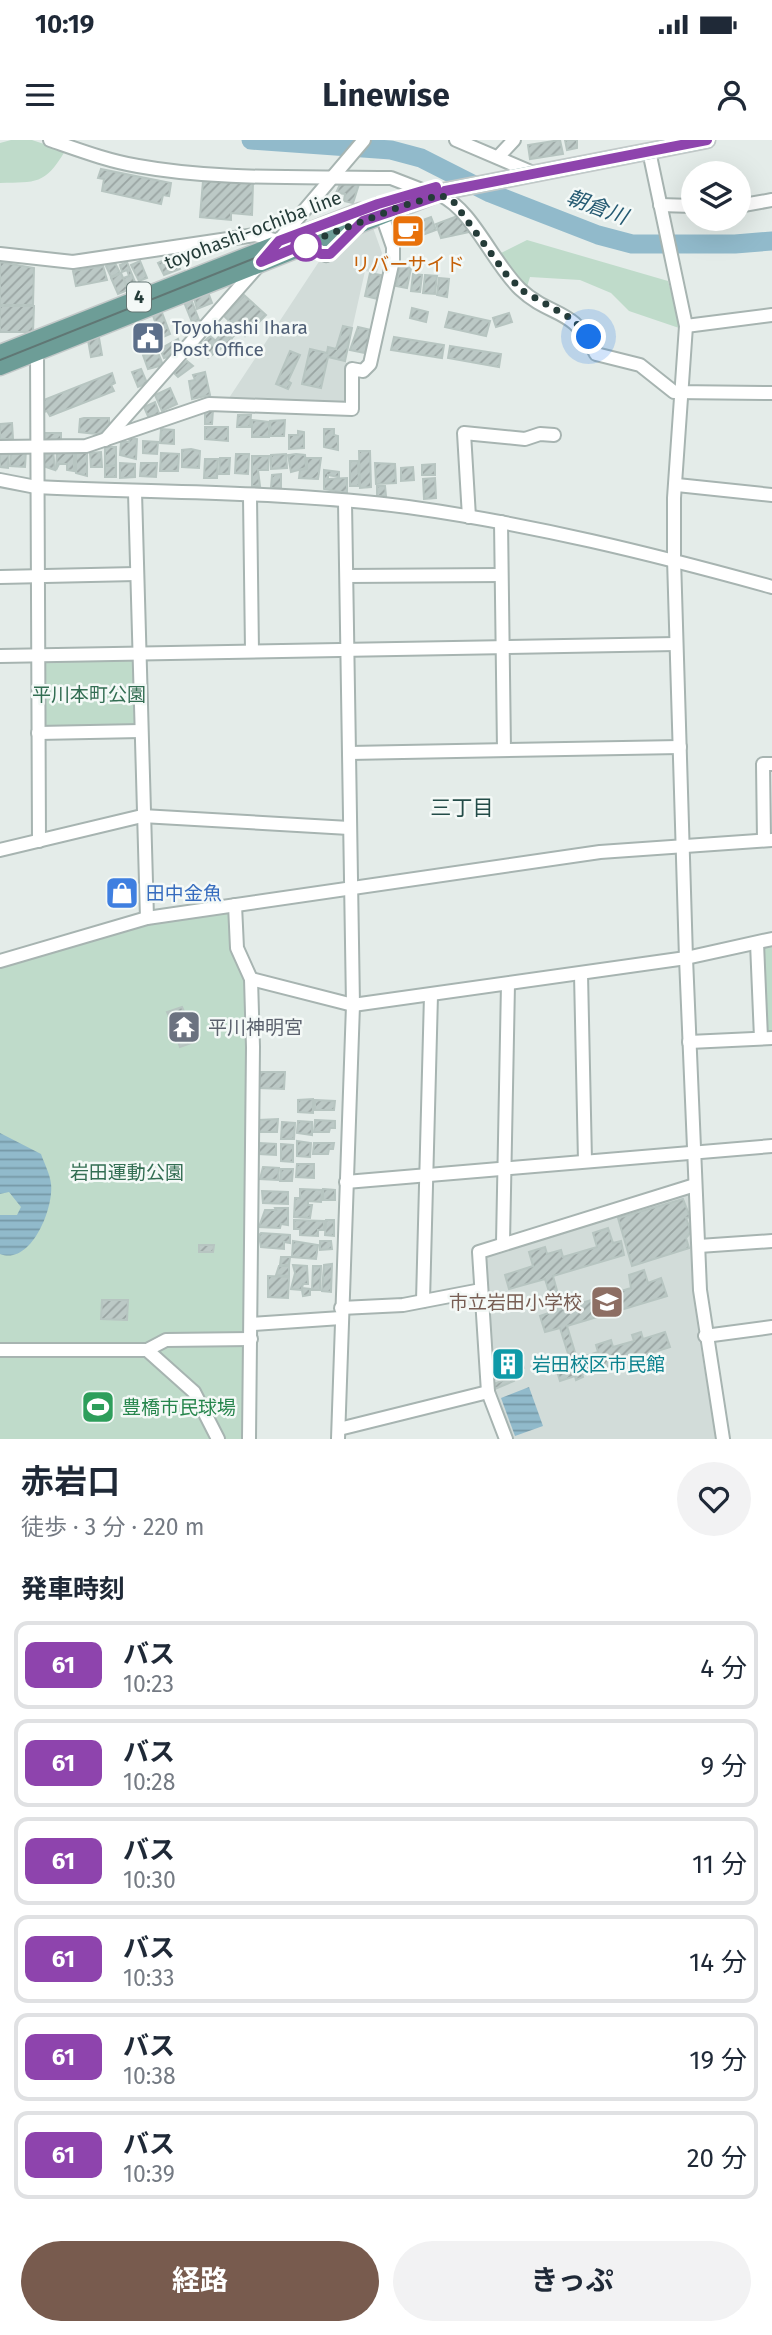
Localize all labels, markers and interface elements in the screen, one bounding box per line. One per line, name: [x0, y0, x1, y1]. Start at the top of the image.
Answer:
text: 10:19: [35, 9, 94, 40]
icon: menu: [21, 76, 59, 114]
text: Linewise: [322, 76, 450, 114]
icon: person: [713, 76, 751, 114]
map controls: [681, 161, 751, 231]
button: layers: [681, 161, 751, 231]
water label: 朝倉川: [563, 184, 633, 231]
street label: toyohashi-ochiba line: [161, 186, 345, 274]
cafe icon: リバーサイド: [389, 212, 427, 250]
unlabelled marker: [291, 231, 321, 261]
place label: リバーサイド: [351, 253, 465, 276]
road number: 4: [127, 282, 151, 312]
place label: Toyohashi Ihara Post Office: [172, 316, 308, 361]
public building icon: Toyohashi Ihara Post Office: [129, 319, 167, 357]
your location: [571, 319, 606, 354]
park label: 平川本町公園: [32, 683, 146, 706]
district label: 三丁目: [431, 795, 494, 821]
shop icon: 田中金魚: [103, 874, 141, 912]
place label: 田中金魚: [146, 882, 222, 905]
temple icon: 平川神明宮: [165, 1008, 203, 1046]
place label: 平川神明宮: [208, 1016, 303, 1039]
park label: 岩田運動公園: [70, 1161, 184, 1184]
school or university icon: 市立岩田小学校: [588, 1283, 626, 1321]
place label: 市立岩田小学校: [449, 1291, 582, 1314]
building icon: 岩田校区市民館: [489, 1345, 527, 1383]
place label: 岩田校区市民館: [532, 1353, 665, 1376]
sports icon: 豊橋市民球場: [79, 1388, 117, 1426]
place label: 豊橋市民球場: [122, 1396, 236, 1419]
text: 赤岩口: [21, 1462, 120, 1502]
button: heart: [677, 1462, 751, 1536]
text: 徒歩 · 3 分 · 220 m: [21, 1513, 204, 1541]
text: 発車時刻: [21, 1574, 125, 1605]
text: バス: [123, 1639, 175, 1670]
text: 61: [52, 1651, 75, 1679]
text: 4 分: [700, 1653, 747, 1684]
text: 10:23: [123, 1670, 174, 1698]
text: バス: [123, 1737, 175, 1768]
text: 61: [52, 1749, 75, 1777]
text: 9 分: [700, 1751, 747, 1782]
text: 10:28: [123, 1768, 175, 1796]
text: バス: [123, 1835, 175, 1866]
text: 61: [52, 1847, 75, 1875]
text: 11 分: [692, 1849, 747, 1880]
text: 10:30: [123, 1866, 176, 1894]
text: バス: [123, 1933, 175, 1964]
text: 61: [52, 1945, 75, 1973]
text: 14 分: [689, 1947, 747, 1978]
text: 10:33: [123, 1964, 174, 1992]
text: バス: [123, 2031, 175, 2062]
text: 61: [52, 2043, 75, 2071]
text: 19 分: [689, 2045, 747, 2076]
text: 10:38: [123, 2062, 176, 2090]
text: バス: [123, 2129, 175, 2160]
text: 61: [52, 2141, 75, 2169]
text: 20 分: [687, 2143, 747, 2174]
text: 10:39: [123, 2160, 175, 2188]
button: 経路: [21, 2241, 379, 2321]
button: きっぷ: [393, 2241, 751, 2321]

